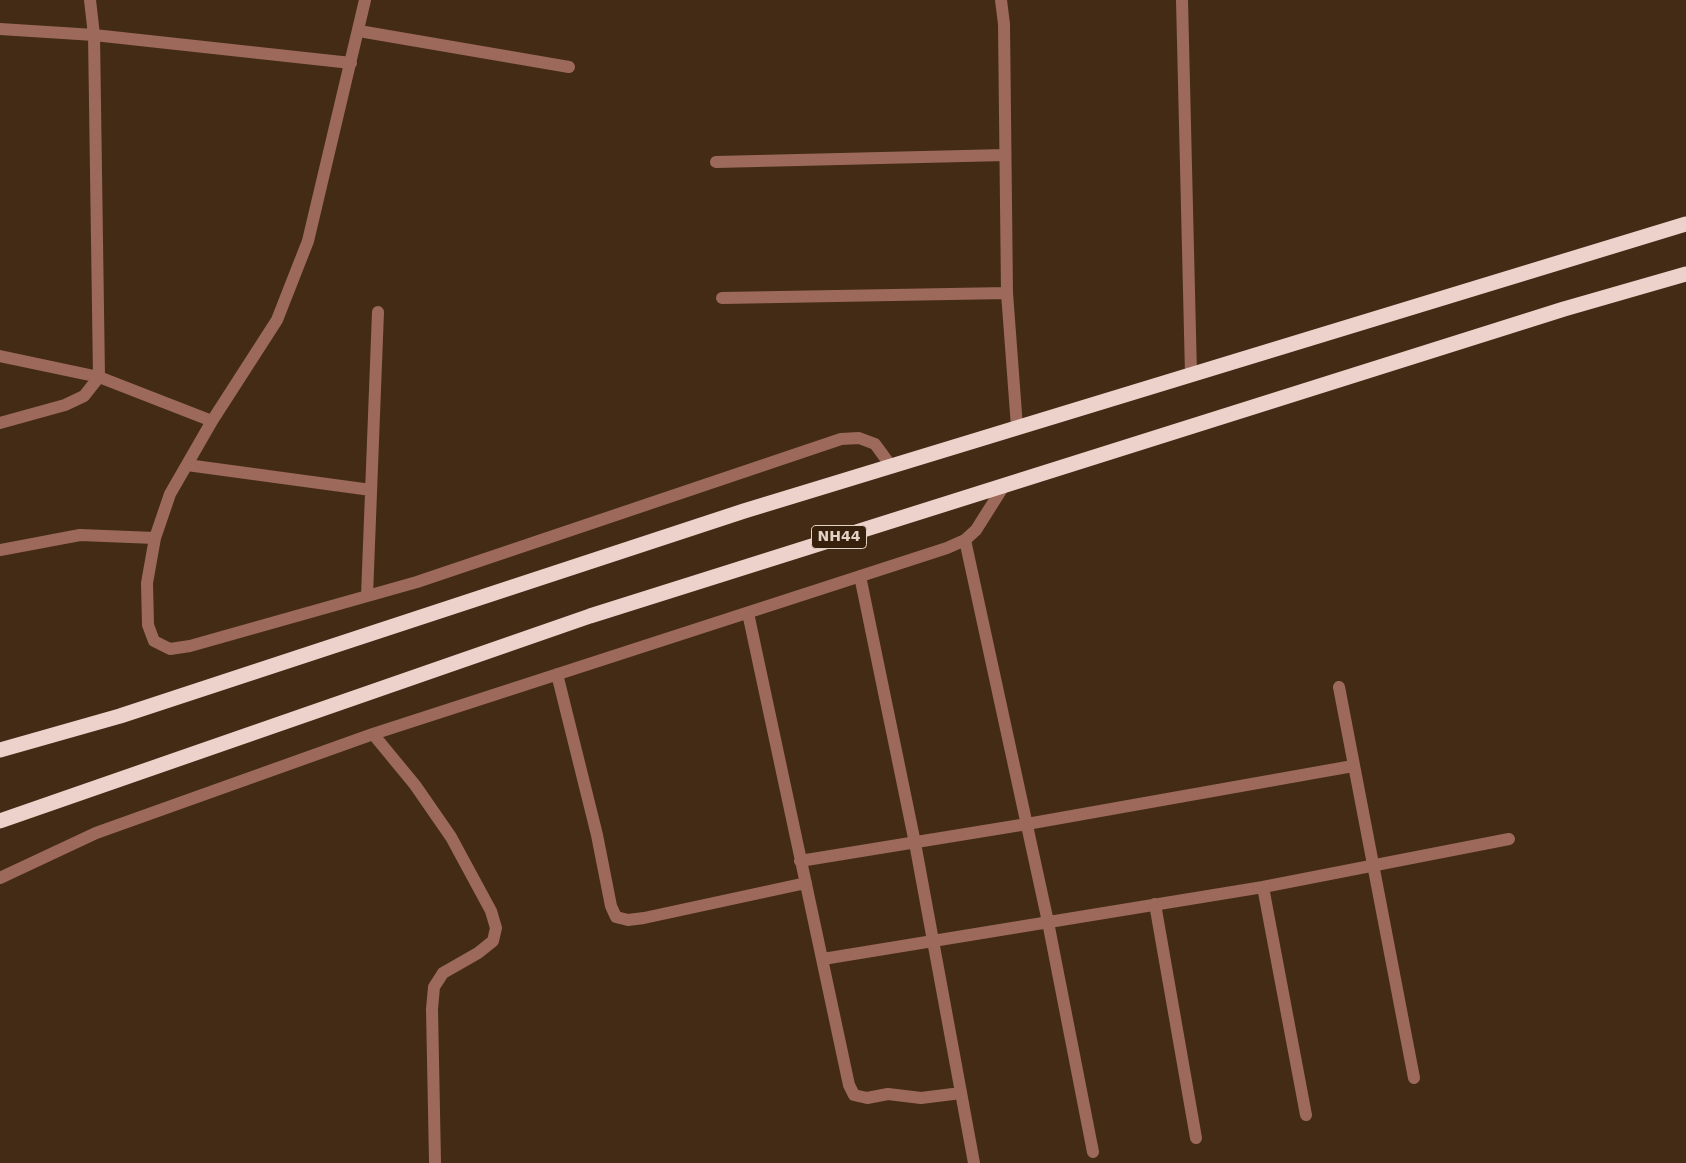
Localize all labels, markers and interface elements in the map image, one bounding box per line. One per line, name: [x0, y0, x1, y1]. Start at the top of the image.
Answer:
road number: NH44: [812, 526, 866, 548]

